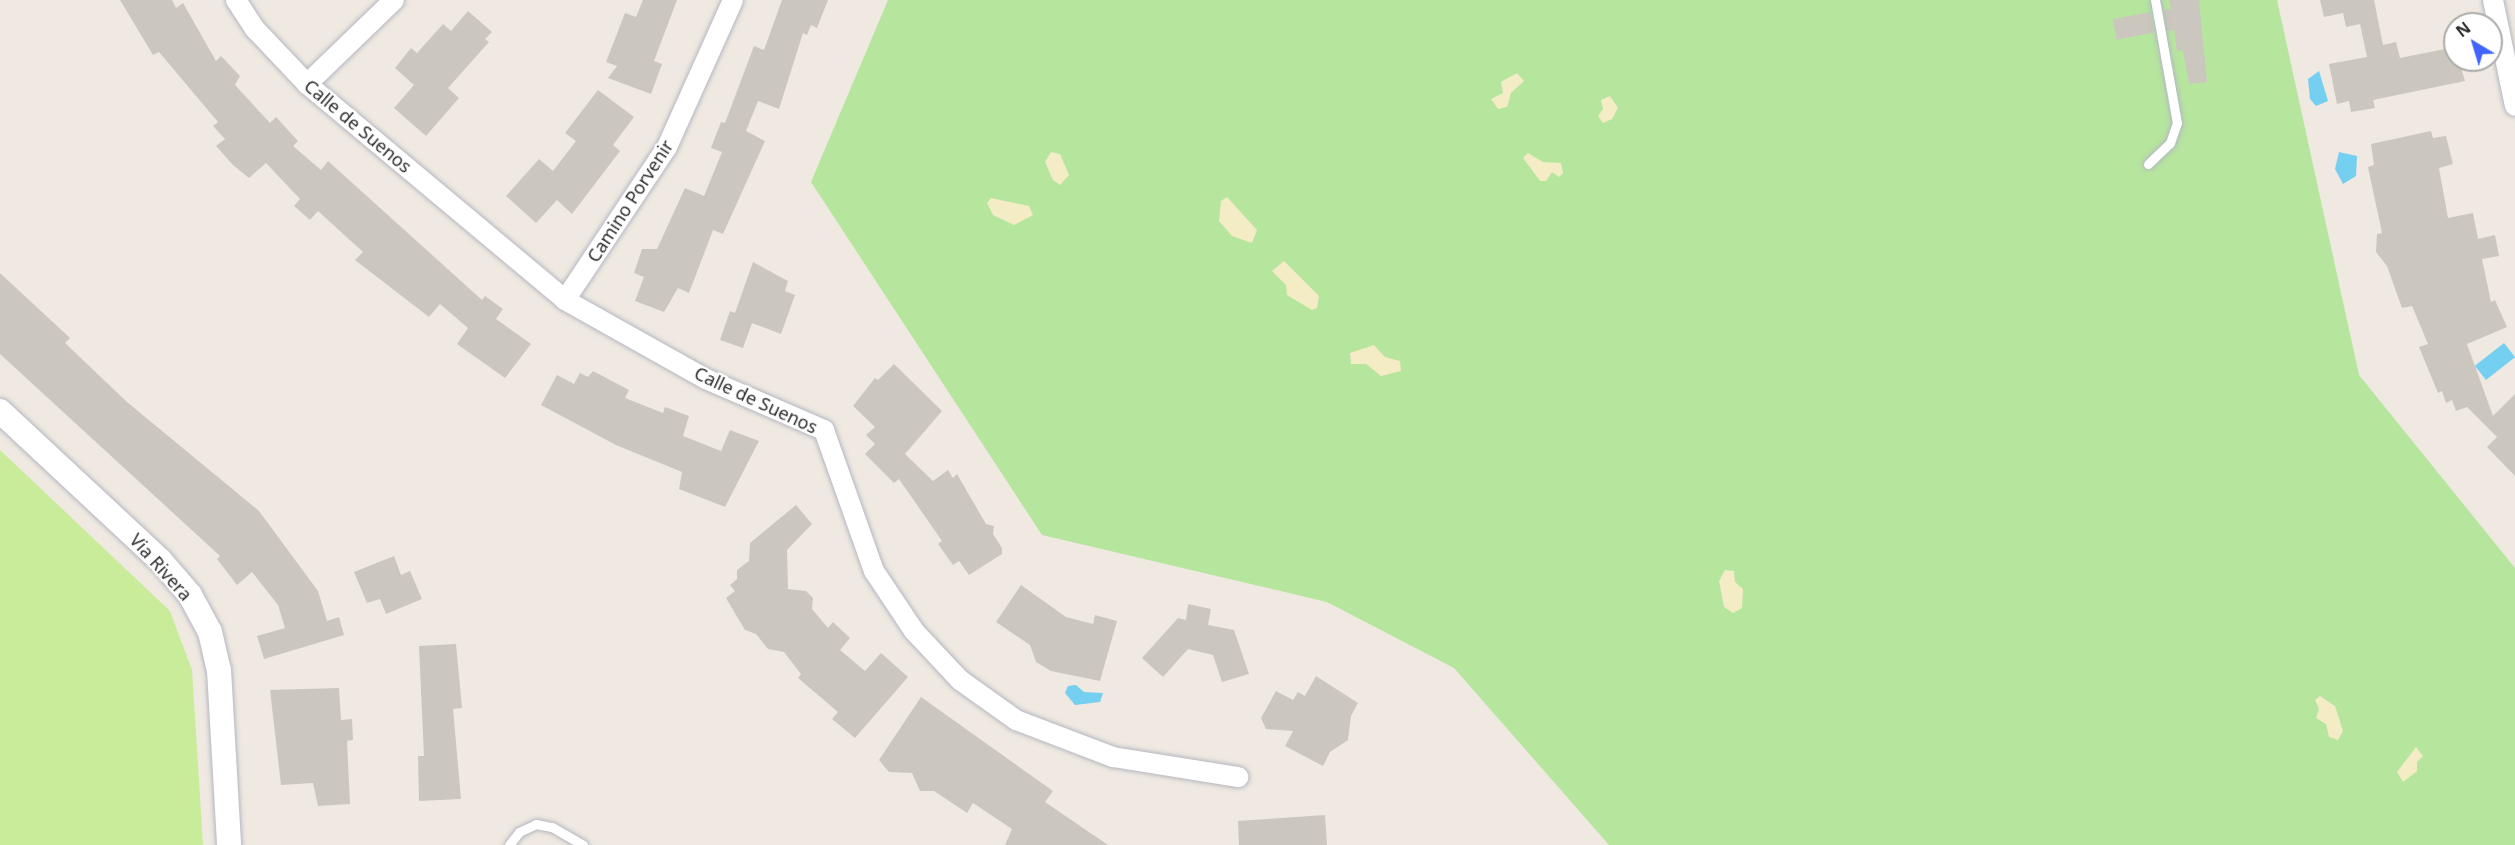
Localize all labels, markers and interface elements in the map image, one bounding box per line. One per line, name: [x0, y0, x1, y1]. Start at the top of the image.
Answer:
north arrow: [2443, 12, 2503, 72]
text: N: [2451, 17, 2475, 42]
street label: Calle de Suenos: [300, 75, 416, 177]
street label: Camino Porvenir: [582, 136, 678, 266]
street label: Calle de Suenos: [691, 362, 821, 438]
street label: Via Rivera: [125, 529, 197, 605]

